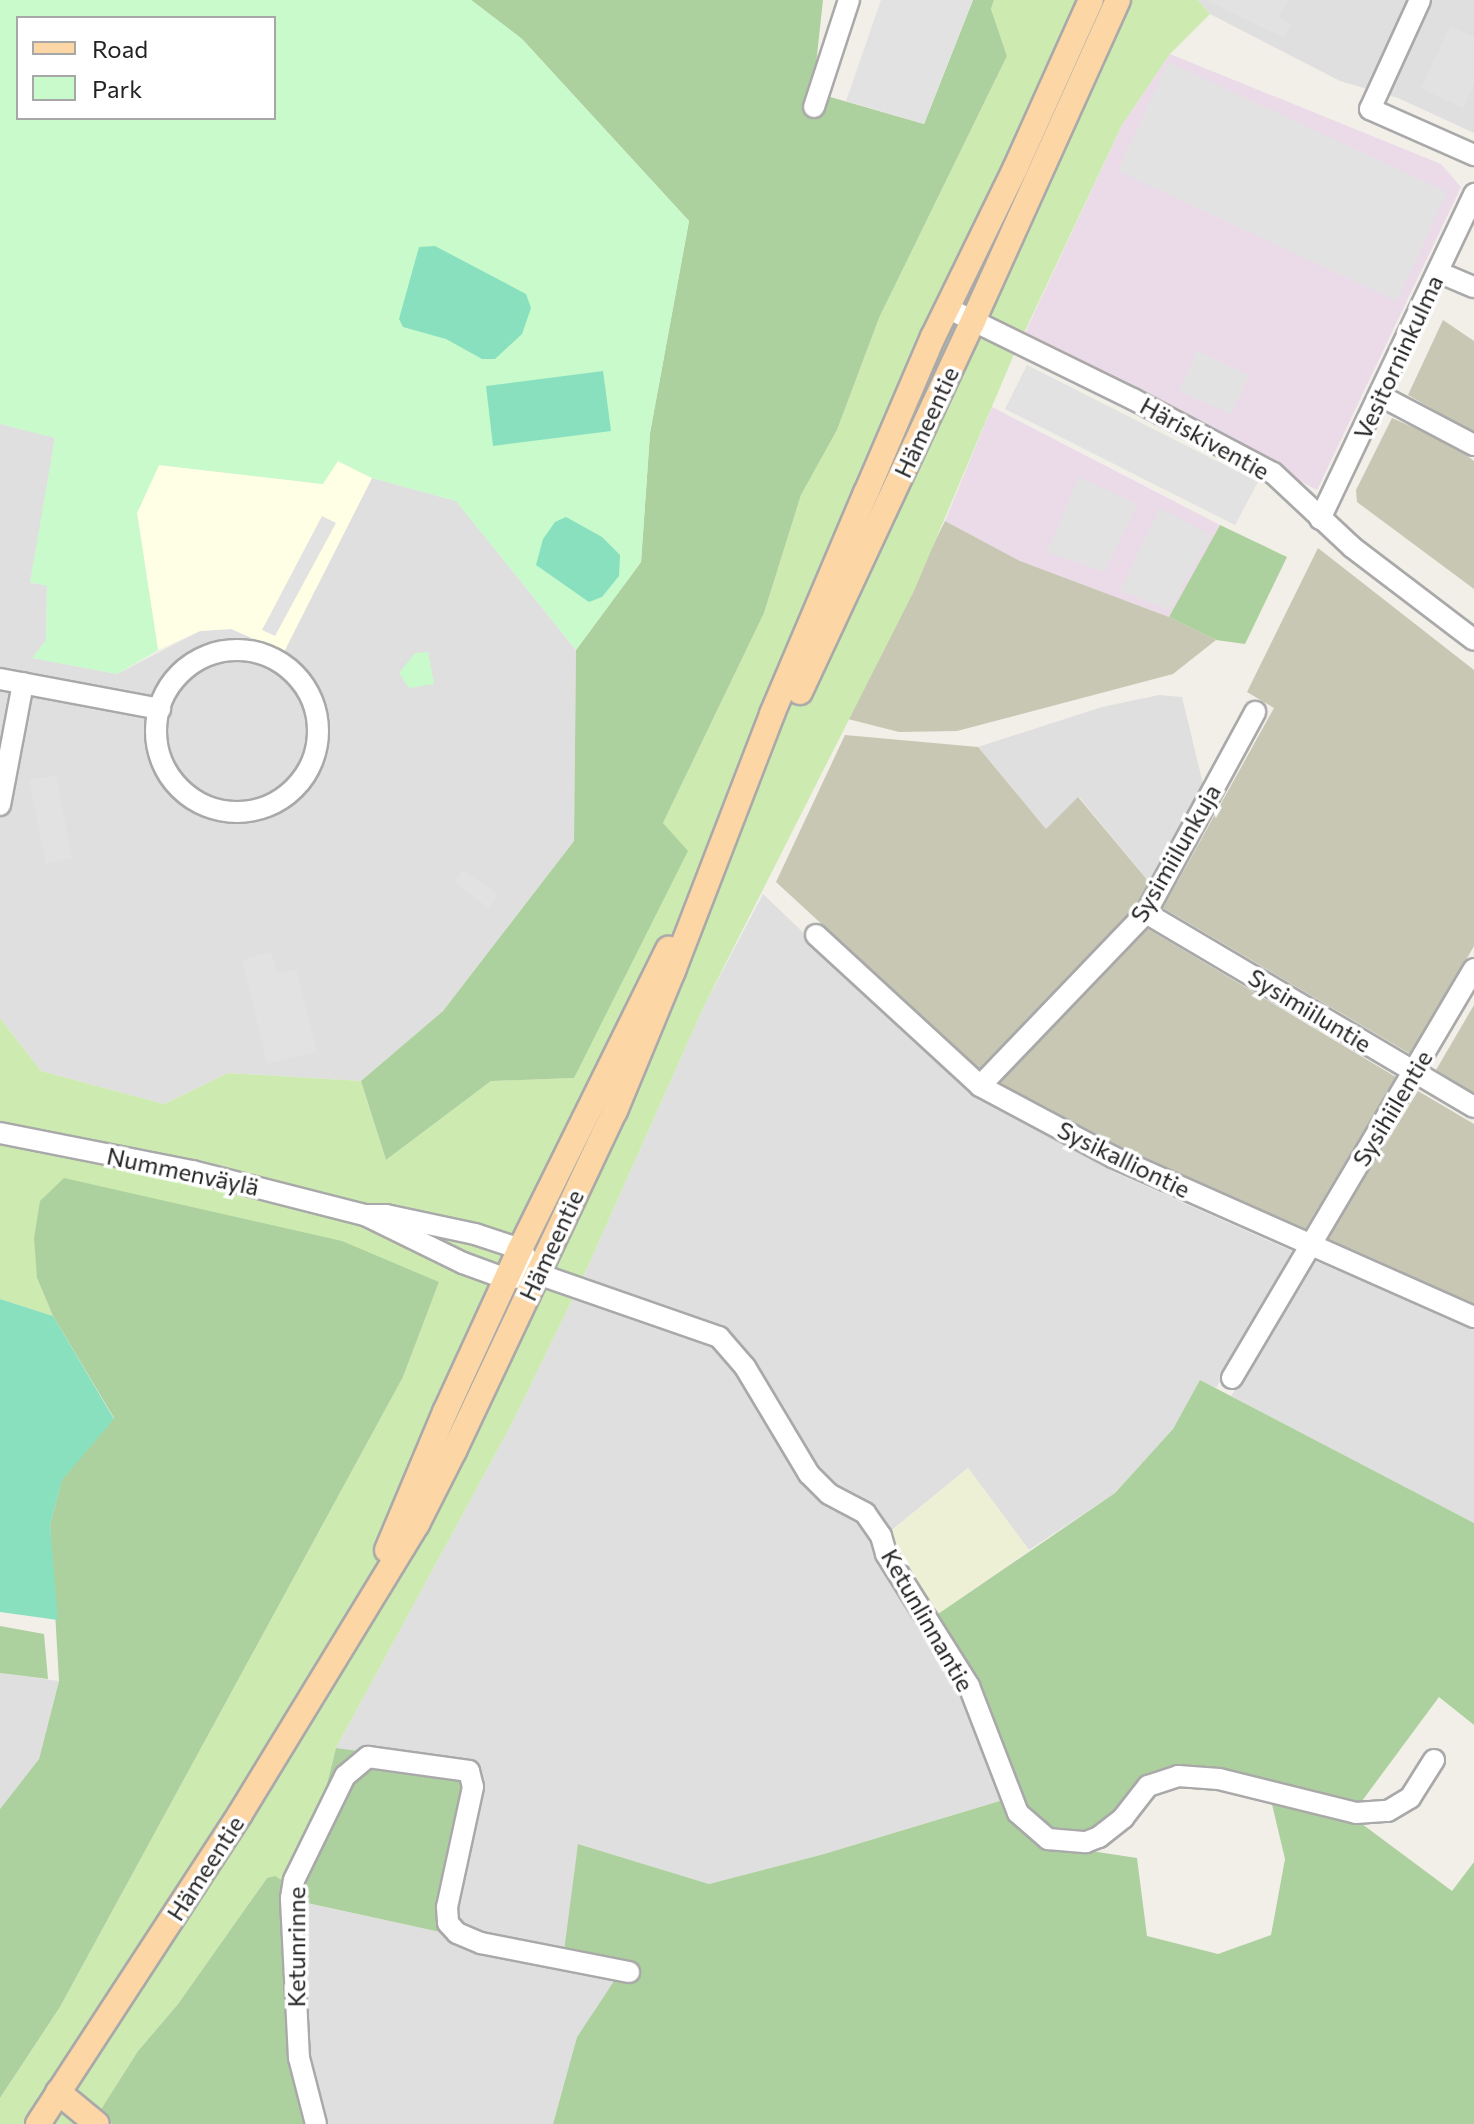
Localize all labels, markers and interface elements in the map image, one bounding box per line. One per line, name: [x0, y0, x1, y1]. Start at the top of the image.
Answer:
legend: [16, 16, 276, 120]
text: Road: [92, 34, 148, 63]
text: Park: [92, 74, 142, 103]
street label: Vesitorninkulma: [1347, 270, 1449, 444]
street label: Hämeentie: [888, 362, 964, 482]
street label: Häriskiventie: [1135, 391, 1275, 485]
street label: Sysimiilunkuja: [1124, 779, 1226, 927]
street label: Sysimiiluntie: [1243, 962, 1377, 1058]
street label: Sysihiilentie: [1346, 1045, 1438, 1171]
street label: Sysikalliontie: [1053, 1115, 1195, 1203]
street label: Nummenväylä: [104, 1141, 262, 1201]
street label: Hämeentie: [513, 1185, 589, 1305]
street label: Ketunlinnantie: [876, 1544, 980, 1696]
street label: Hämeentie: [160, 1810, 250, 1926]
street label: Ketunrinne: [282, 1887, 310, 2007]

